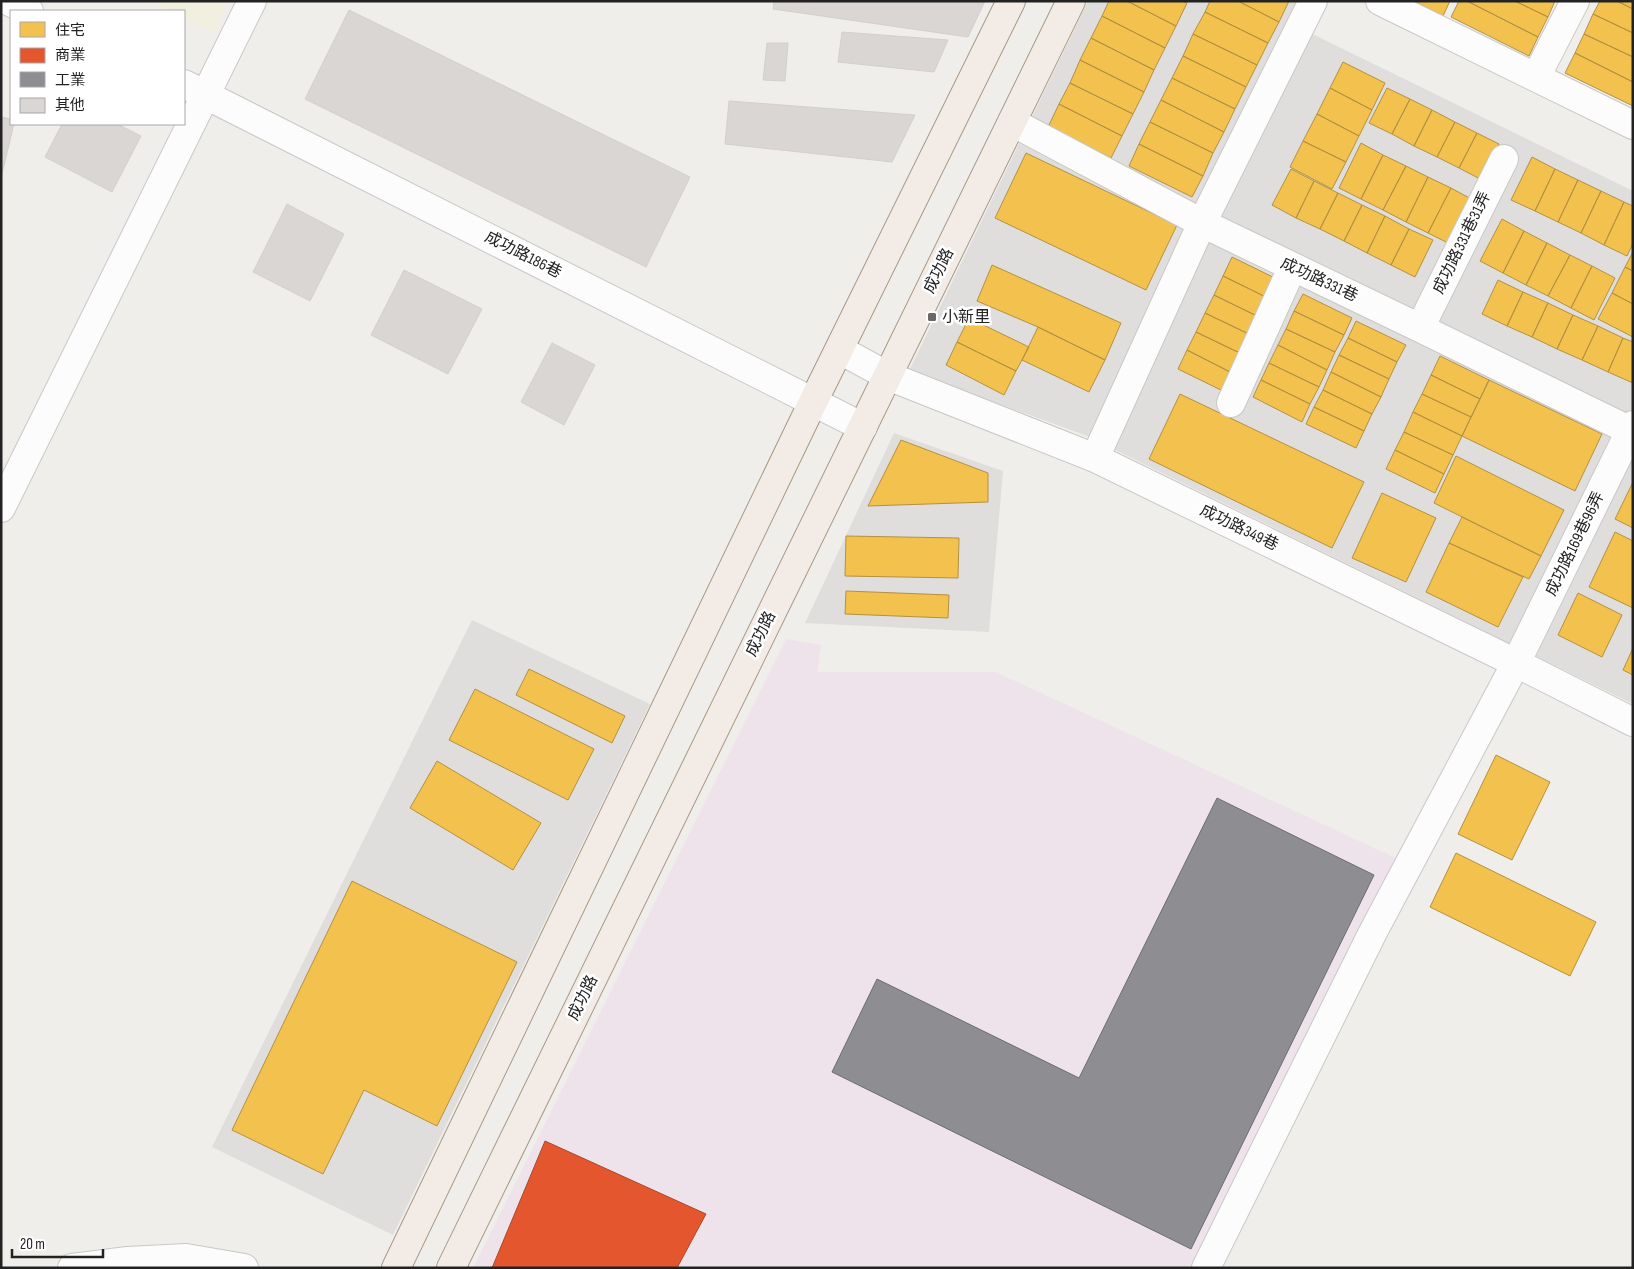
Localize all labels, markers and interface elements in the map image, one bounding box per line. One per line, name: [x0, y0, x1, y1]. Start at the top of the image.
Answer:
legend: [10, 10, 185, 125]
text: 住宅: [55, 21, 85, 40]
text: 商業: [55, 46, 85, 65]
text: 工業: [55, 71, 85, 90]
text: 其他: [55, 96, 85, 115]
street label: 成功路331巷31弄: [1429, 189, 1495, 297]
street label: 成功路186巷: [481, 228, 565, 282]
street label: 成功路: [920, 245, 958, 297]
street label: 成功路331巷: [1277, 254, 1361, 306]
place label: 小新里: [942, 308, 990, 327]
marker: 小新里: [926, 311, 938, 323]
street label: 成功路169巷96弄: [1542, 489, 1608, 599]
street label: 成功路349巷: [1197, 501, 1281, 555]
street label: 成功路: [742, 608, 780, 660]
street label: 成功路: [564, 972, 602, 1024]
scale bar: [12, 1226, 104, 1258]
text: 20 m: [20, 1235, 45, 1254]

